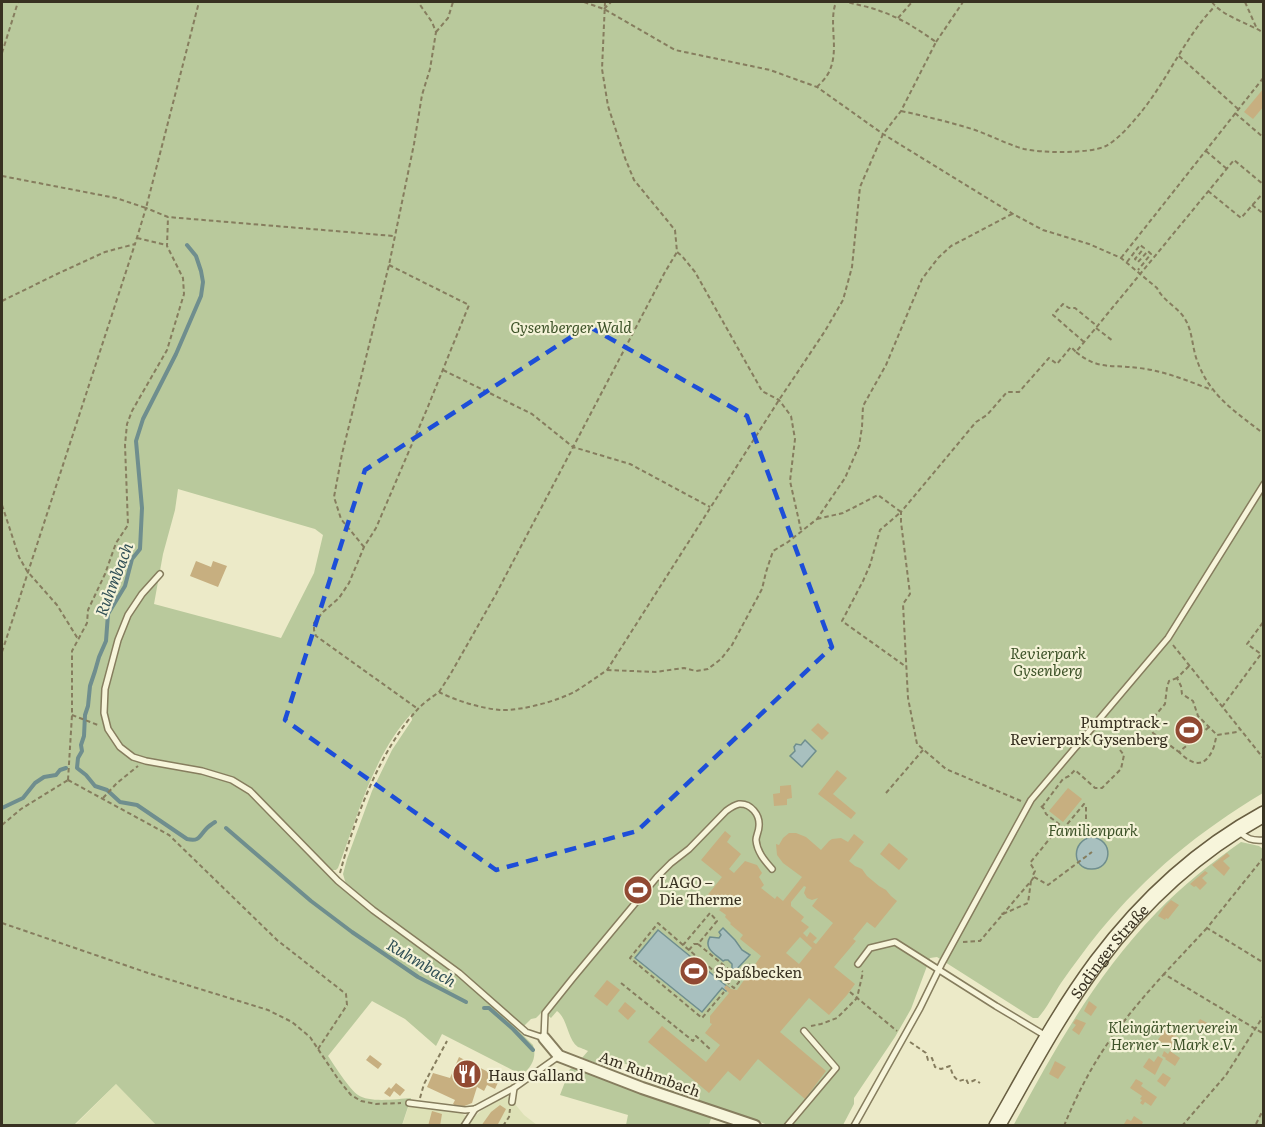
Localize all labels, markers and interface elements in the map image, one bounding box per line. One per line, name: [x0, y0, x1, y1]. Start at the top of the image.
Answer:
park label: Gysenberger Wald: [510, 315, 632, 338]
water label: Ruhmbach: [88, 538, 138, 619]
park label: Revierpark Gysenberg: [1010, 641, 1087, 681]
place label: Pumptrack - Revierpark Gysenberg: [1010, 710, 1169, 750]
sports icon: Pumptrack - Revierpark Gysenberg: [1173, 714, 1205, 746]
park label: Familienpark: [1048, 818, 1139, 841]
place label: LAGO – Die Therme: [659, 870, 742, 910]
sports icon: LAGO – Die Therme: [622, 874, 654, 906]
street label: Sodinger Straße: [1063, 898, 1153, 1003]
water label: Ruhmbach: [383, 932, 462, 993]
sports icon: Spaßbecken: [678, 955, 710, 987]
place label: Spaßbecken: [715, 960, 802, 983]
park label: Kleingärtnerverein Herner – Mark e.V.: [1108, 1015, 1238, 1055]
street label: Am Ruhmbach: [596, 1044, 704, 1102]
restaurant icon: Haus Galland: [451, 1058, 483, 1090]
place label: Haus Galland: [488, 1063, 584, 1086]

